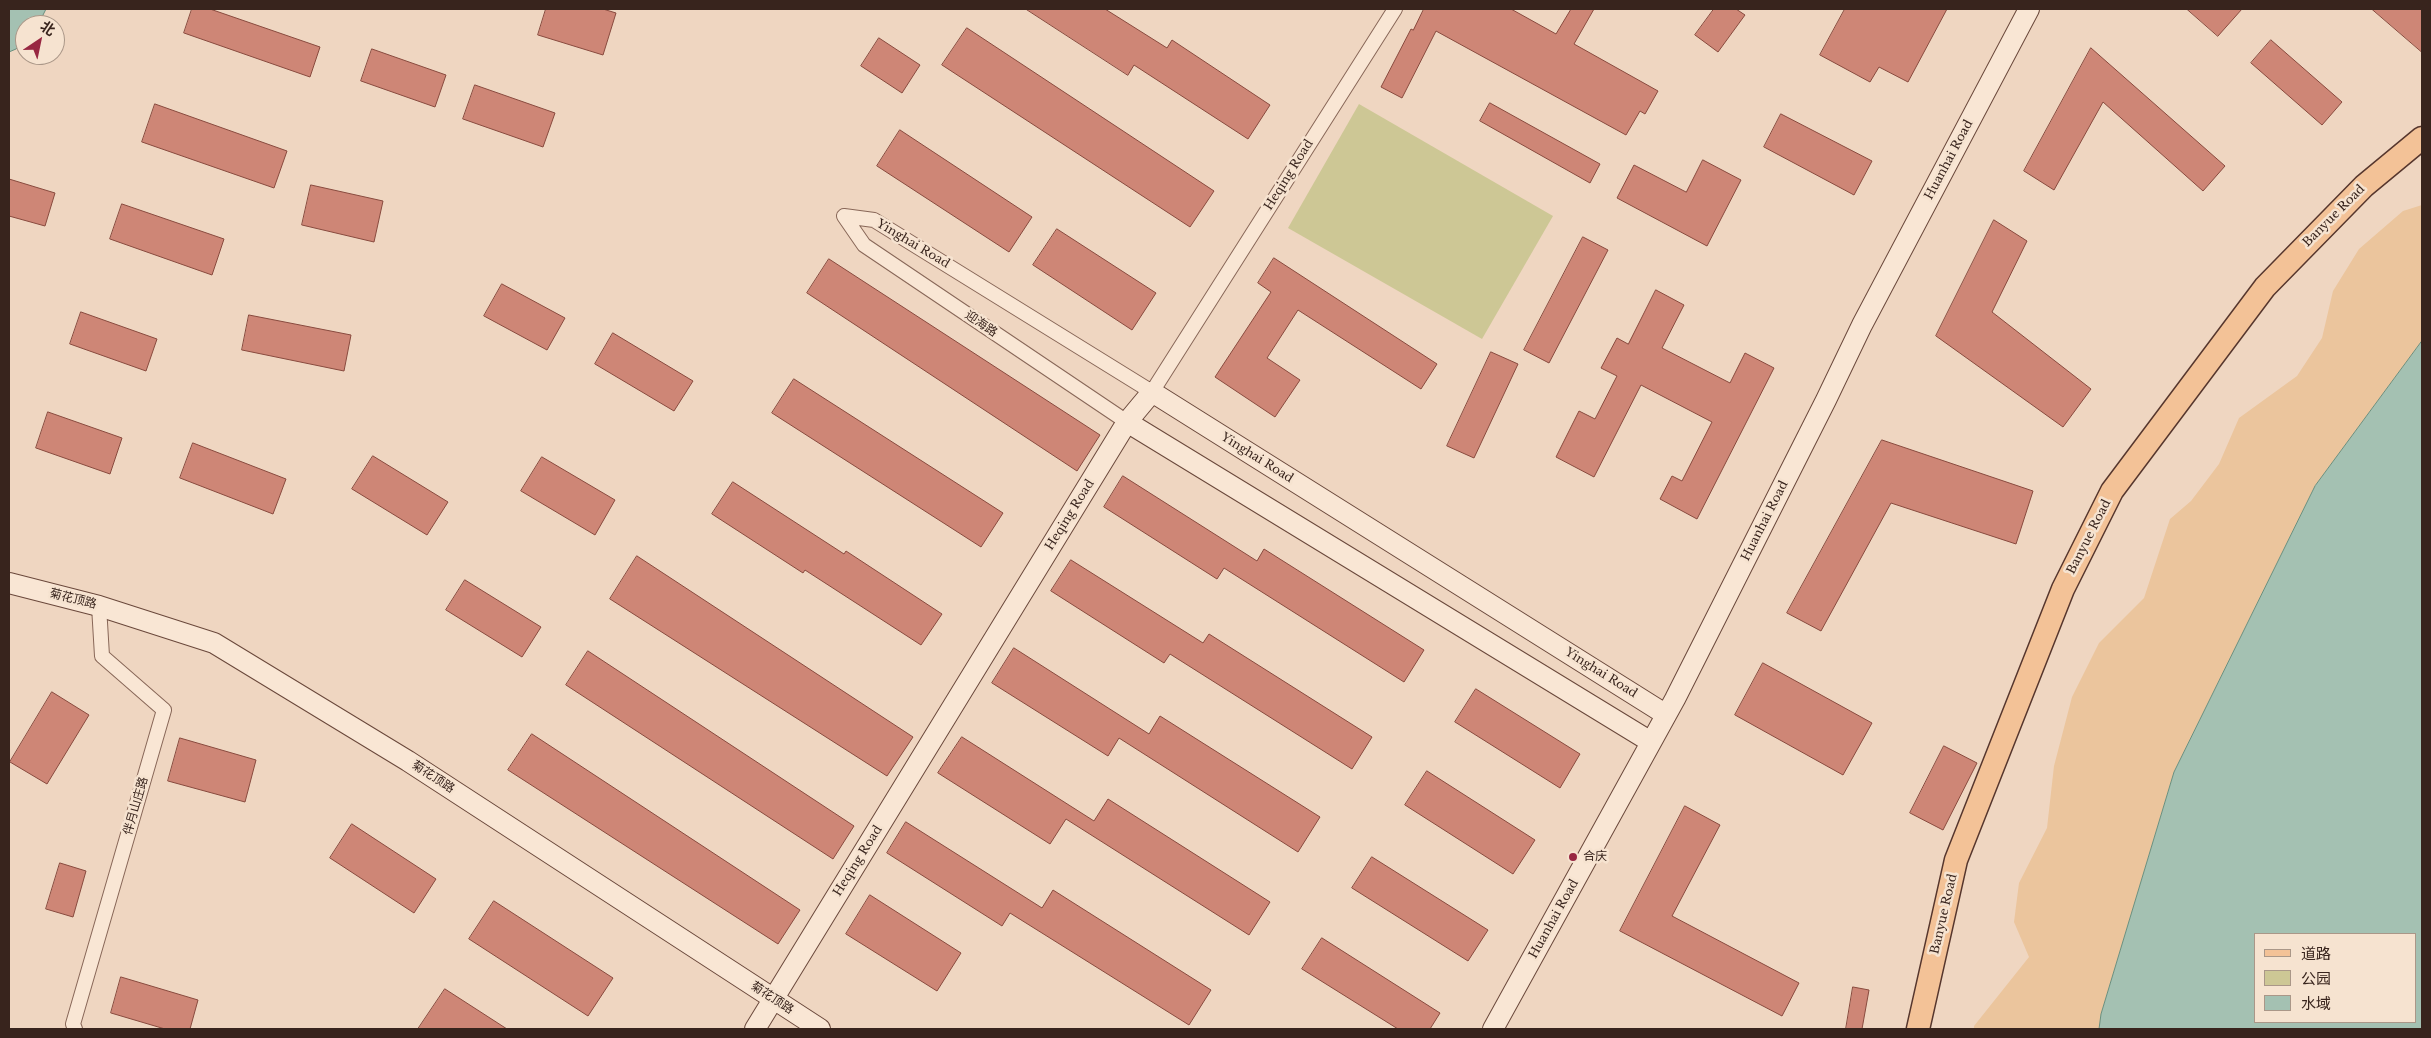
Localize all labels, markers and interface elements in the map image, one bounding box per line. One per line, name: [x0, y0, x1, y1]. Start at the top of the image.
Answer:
north arrow: [15, 15, 65, 65]
text: 北: [37, 17, 59, 40]
street label: Huanhai Road: [1922, 118, 1976, 202]
street label: Heqing Road: [1262, 137, 1316, 213]
street label: Banyue Road: [2300, 182, 2368, 250]
street label: Yinghai Road: [874, 217, 952, 271]
street label: 迎海路: [962, 308, 1000, 340]
street label: Yinghai Road: [1218, 430, 1296, 486]
street label: Heqing Road: [1043, 477, 1097, 553]
street label: Huanhai Road: [1739, 478, 1791, 564]
street label: Banyue Road: [2064, 497, 2114, 577]
street label: 菊花顶路: [48, 586, 98, 612]
street label: Yinghai Road: [1562, 645, 1640, 701]
street label: 菊花顶路: [409, 758, 457, 796]
street label: 伴月山庄路: [121, 775, 151, 837]
street label: Heqing Road: [831, 823, 885, 899]
place label: 合庆: [1583, 850, 1607, 864]
marker: 合庆: [1567, 851, 1579, 863]
street label: Banyue Road: [1928, 873, 1960, 955]
street label: Huanhai Road: [1526, 877, 1582, 961]
legend: [2254, 933, 2416, 1023]
text: 道路: [2301, 944, 2331, 963]
text: 公园: [2301, 969, 2331, 988]
street label: 菊花顶路: [748, 979, 796, 1017]
text: 水域: [2301, 994, 2331, 1013]

